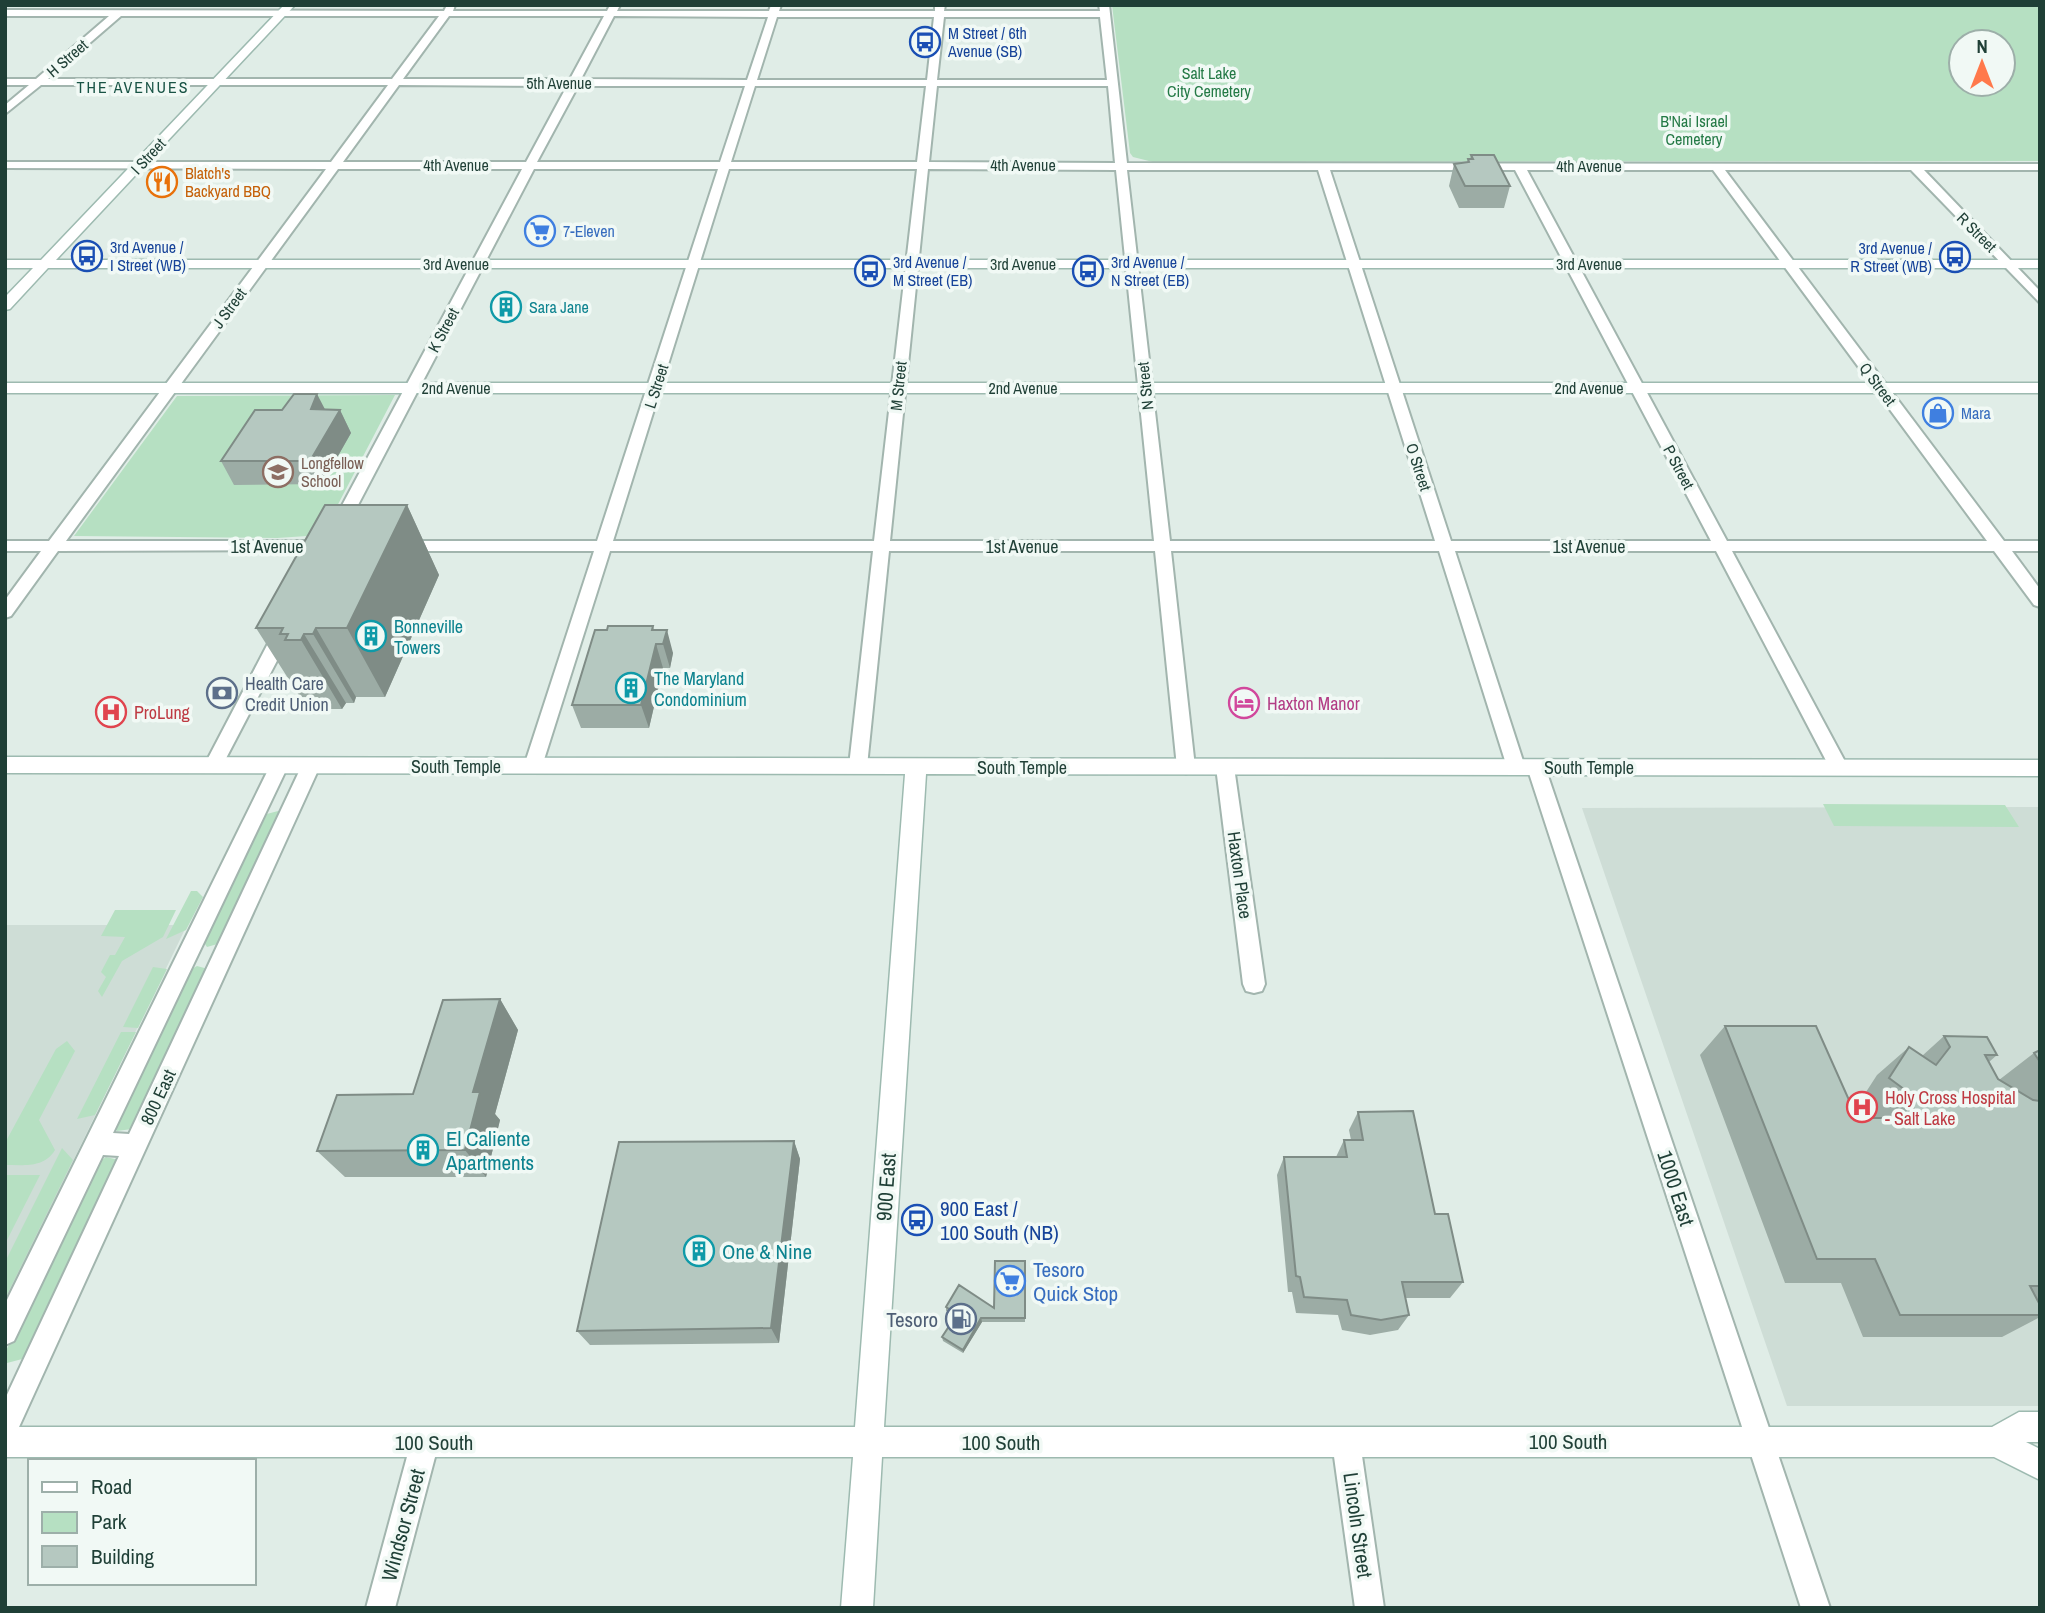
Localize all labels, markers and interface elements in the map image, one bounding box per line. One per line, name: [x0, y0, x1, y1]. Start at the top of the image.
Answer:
place label: M Street / 6th Avenue (SB): [947, 22, 1027, 62]
bus stop icon: M Street / 6th Avenue (SB): [908, 25, 942, 59]
north arrow: [1947, 28, 2017, 98]
text: N: [1976, 33, 1988, 59]
street label: H Street: [42, 34, 93, 82]
park label: Salt Lake City Cemetery: [1167, 62, 1251, 102]
street label: 5th Avenue: [526, 72, 592, 94]
district label: THE AVENUES: [77, 76, 189, 98]
park label: B'Nai Israel Cemetery: [1660, 110, 1728, 150]
street label: I Street: [126, 133, 171, 179]
street label: 4th Avenue: [423, 154, 489, 176]
street label: 4th Avenue: [990, 154, 1056, 176]
street label: 4th Avenue: [1556, 155, 1622, 177]
place label: Blatch's Backyard BBQ: [185, 162, 271, 202]
restaurant icon: Blatch's Backyard BBQ: [145, 165, 179, 199]
street label: R Street: [1952, 207, 2002, 257]
supermarket icon: 7-Eleven: [523, 214, 557, 248]
place label: 7-Eleven: [563, 220, 615, 242]
place label: 3rd Avenue / I Street (WB): [110, 236, 186, 276]
place label: 3rd Avenue / R Street (WB): [1850, 237, 1932, 277]
bus stop icon: 3rd Avenue / I Street (WB): [70, 239, 104, 273]
bus stop icon: 3rd Avenue / R Street (WB): [1938, 240, 1972, 274]
place label: 3rd Avenue / M Street (EB): [893, 251, 972, 291]
place label: 3rd Avenue / N Street (EB): [1111, 251, 1189, 291]
street label: 3rd Avenue: [423, 253, 489, 275]
street label: 3rd Avenue: [990, 253, 1056, 275]
street label: 3rd Avenue: [1556, 253, 1622, 275]
bus stop icon: 3rd Avenue / M Street (EB): [853, 254, 887, 288]
bus stop icon: 3rd Avenue / N Street (EB): [1071, 254, 1105, 288]
street label: J Street: [207, 283, 251, 333]
building icon: Sara Jane: [489, 290, 523, 324]
place label: Sara Jane: [529, 296, 589, 318]
street label: K Street: [422, 304, 464, 356]
street label: Q Street: [1855, 358, 1902, 410]
street label: M Street: [884, 360, 912, 412]
street label: L Street: [639, 361, 674, 411]
street label: N Street: [1132, 361, 1158, 411]
street label: 2nd Avenue: [421, 377, 491, 399]
street label: 2nd Avenue: [988, 377, 1058, 399]
street label: 2nd Avenue: [1554, 377, 1624, 399]
shop icon: Mara: [1921, 396, 1955, 430]
place label: Mara: [1961, 402, 1992, 424]
street label: O Street: [1401, 440, 1437, 494]
street label: P Street: [1658, 441, 1700, 493]
place label: Longfellow School: [301, 452, 364, 492]
school or university icon: Longfellow School: [261, 455, 295, 489]
street label: 1st Avenue: [231, 534, 303, 559]
street label: 1st Avenue: [986, 534, 1058, 559]
street label: 1st Avenue: [1553, 534, 1625, 559]
place label: Bonneville Towers: [394, 614, 463, 660]
building icon: Bonneville Towers: [354, 619, 388, 653]
place label: The Maryland Condominium: [654, 666, 747, 712]
place label: Health Care Credit Union: [245, 671, 329, 717]
building icon: The Maryland Condominium: [614, 671, 648, 705]
bank icon: Health Care Credit Union: [205, 676, 239, 710]
hotel icon: Haxton Manor: [1227, 686, 1261, 720]
place label: Haxton Manor: [1267, 691, 1360, 716]
hospital icon: ProLung: [94, 695, 128, 729]
place label: ProLung: [134, 700, 191, 725]
street label: South Temple: [411, 754, 501, 779]
street label: South Temple: [977, 755, 1067, 780]
street label: South Temple: [1544, 755, 1634, 780]
street label: Haxton Place: [1222, 830, 1258, 920]
street label: 800 East: [134, 1065, 182, 1129]
place label: Holy Cross Hospital - Salt Lake: [1885, 1085, 2015, 1131]
hospital icon: Holy Cross Hospital - Salt Lake: [1845, 1090, 1879, 1124]
place label: El Caliente Apartments: [445, 1124, 534, 1177]
building icon: El Caliente Apartments: [406, 1133, 440, 1167]
street label: 1000 East: [1650, 1147, 1702, 1230]
street label: 900 East: [869, 1152, 903, 1222]
place label: 900 East / 100 South (NB): [940, 1194, 1059, 1247]
bus stop icon: 900 East / 100 South (NB): [900, 1203, 934, 1237]
building icon: One & Nine: [682, 1234, 716, 1268]
place label: One & Nine: [722, 1237, 812, 1266]
place label: Tesoro Quick Stop: [1033, 1255, 1118, 1308]
supermarket icon: Tesoro Quick Stop: [993, 1264, 1027, 1298]
fuel station icon: Tesoro: [944, 1302, 978, 1336]
place label: Tesoro: [886, 1305, 938, 1334]
street label: 100 South: [1529, 1427, 1607, 1456]
street label: 100 South: [395, 1428, 473, 1457]
street label: 100 South: [962, 1428, 1040, 1457]
legend: [28, 1459, 256, 1585]
street label: Windsor Street: [374, 1466, 432, 1584]
street label: Lincoln Street: [1336, 1470, 1380, 1580]
text: Road: [91, 1472, 132, 1501]
text: Park: [91, 1507, 127, 1536]
text: Building: [91, 1542, 155, 1571]

